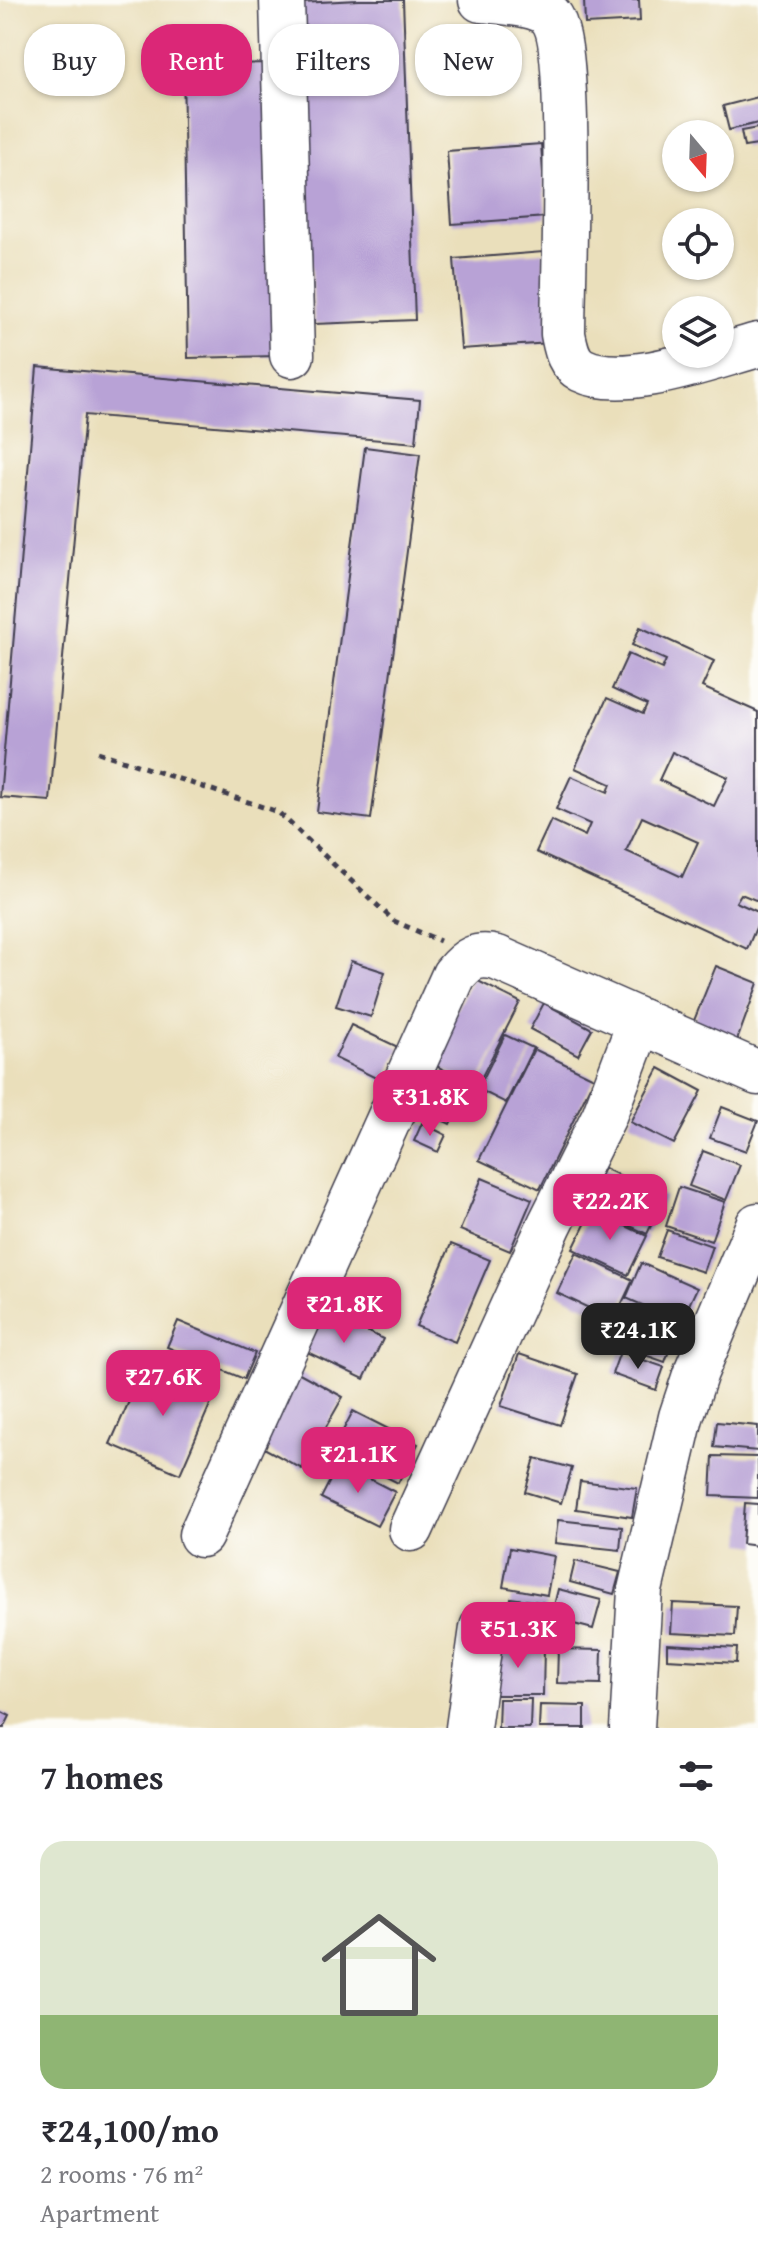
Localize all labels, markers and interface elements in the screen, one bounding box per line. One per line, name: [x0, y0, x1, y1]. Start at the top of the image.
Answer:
chip: Buy: [24, 24, 125, 96]
chip: Rent: [141, 24, 252, 96]
chip: Filters: [268, 24, 399, 96]
chip: New: [415, 24, 522, 96]
north arrow: [662, 120, 734, 192]
map controls: [662, 120, 734, 368]
button: locate: [662, 208, 734, 280]
button: layers: [662, 296, 734, 368]
pin: ₹31.8K: [365, 1070, 495, 1138]
text: ₹31.8K: [391, 1076, 469, 1115]
pin: ₹22.2K: [545, 1174, 675, 1242]
text: ₹22.2K: [571, 1180, 649, 1219]
pin: ₹21.8K: [279, 1277, 409, 1345]
text: ₹21.8K: [305, 1283, 383, 1322]
pin: ₹24.1K: [573, 1303, 703, 1371]
text: ₹24.1K: [599, 1309, 677, 1348]
pin: ₹27.6K: [98, 1350, 228, 1418]
text: ₹27.6K: [124, 1356, 202, 1395]
pin: ₹21.1K: [293, 1427, 423, 1495]
text: ₹21.1K: [319, 1433, 397, 1472]
pin: ₹51.3K: [453, 1602, 583, 1670]
text: ₹51.3K: [479, 1608, 557, 1647]
text: 7 homes: [40, 1752, 164, 1801]
icon: filters: [674, 1754, 718, 1798]
icon: home: [307, 1893, 451, 2037]
text: ₹24,100/mo: [40, 2105, 219, 2154]
text: 2 rooms · 76 m²: [40, 2154, 203, 2193]
text: Apartment: [40, 2193, 159, 2232]

